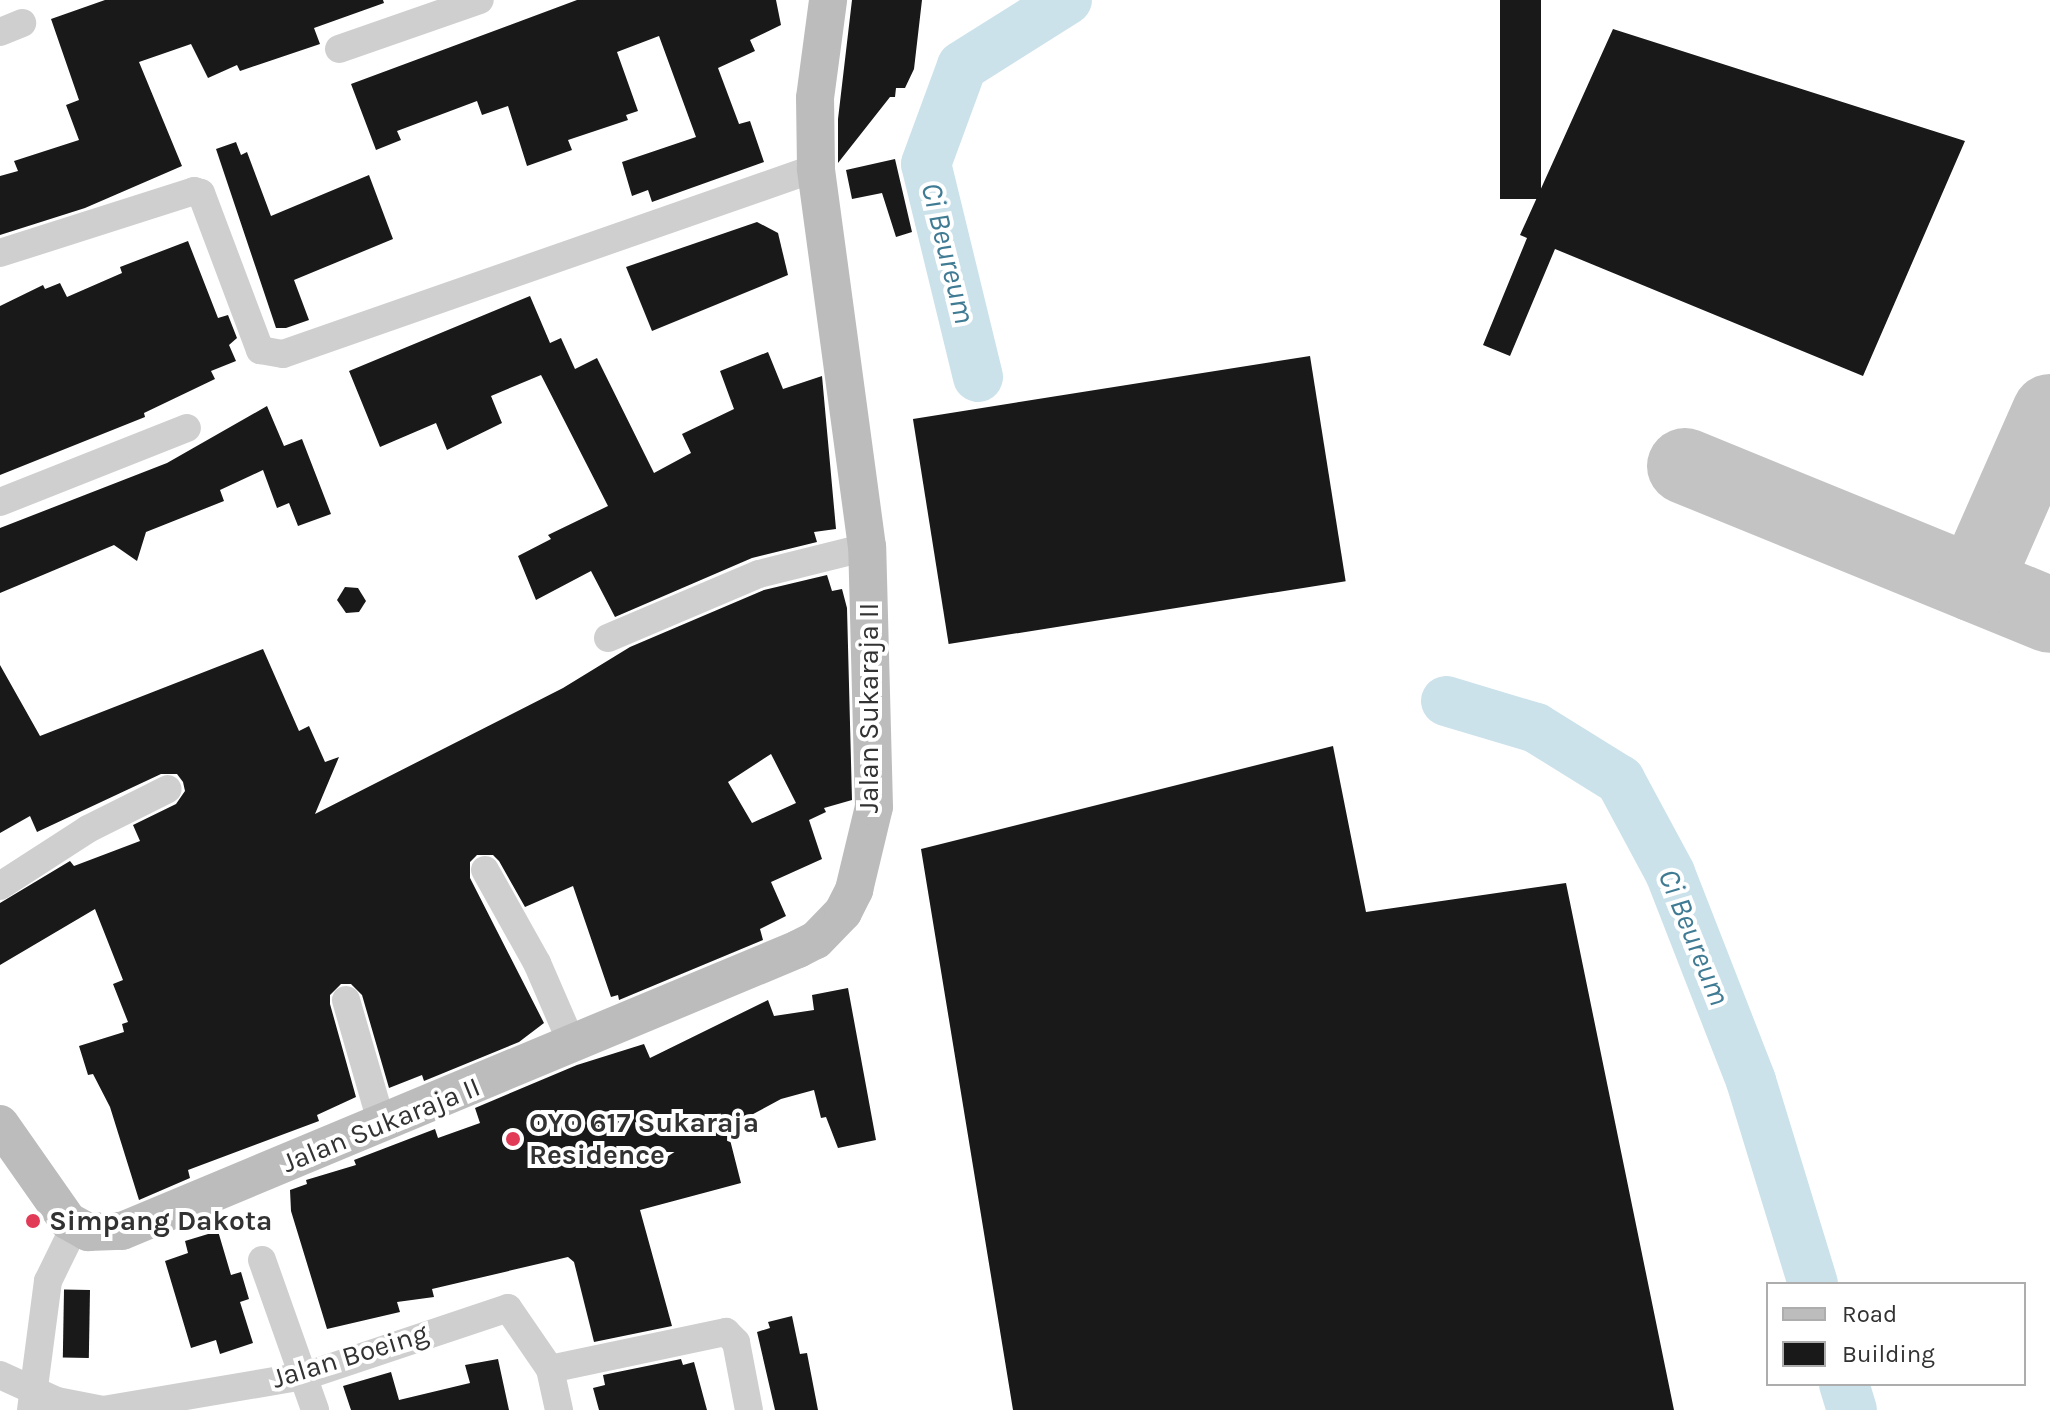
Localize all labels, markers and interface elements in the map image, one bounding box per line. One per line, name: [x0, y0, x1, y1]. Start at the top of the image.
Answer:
water label: Ci Beureum: [913, 179, 983, 327]
street label: Jalan Sukaraja II: [852, 603, 886, 813]
water label: Ci Beureum: [1650, 864, 1738, 1010]
street label: Jalan Sukaraja II: [277, 1070, 485, 1180]
place label: OYO 617 Sukaraja Residence: [529, 1106, 759, 1172]
marker: OYO 617 Sukaraja Residence: [504, 1130, 522, 1148]
place label: Simpang Dakota: [49, 1204, 272, 1238]
marker: Simpang Dakota: [24, 1212, 42, 1230]
legend: [1766, 1282, 2026, 1386]
text: Road: [1842, 1300, 1897, 1328]
street label: Jalan Boeing: [268, 1316, 432, 1396]
text: Building: [1842, 1340, 1935, 1368]

